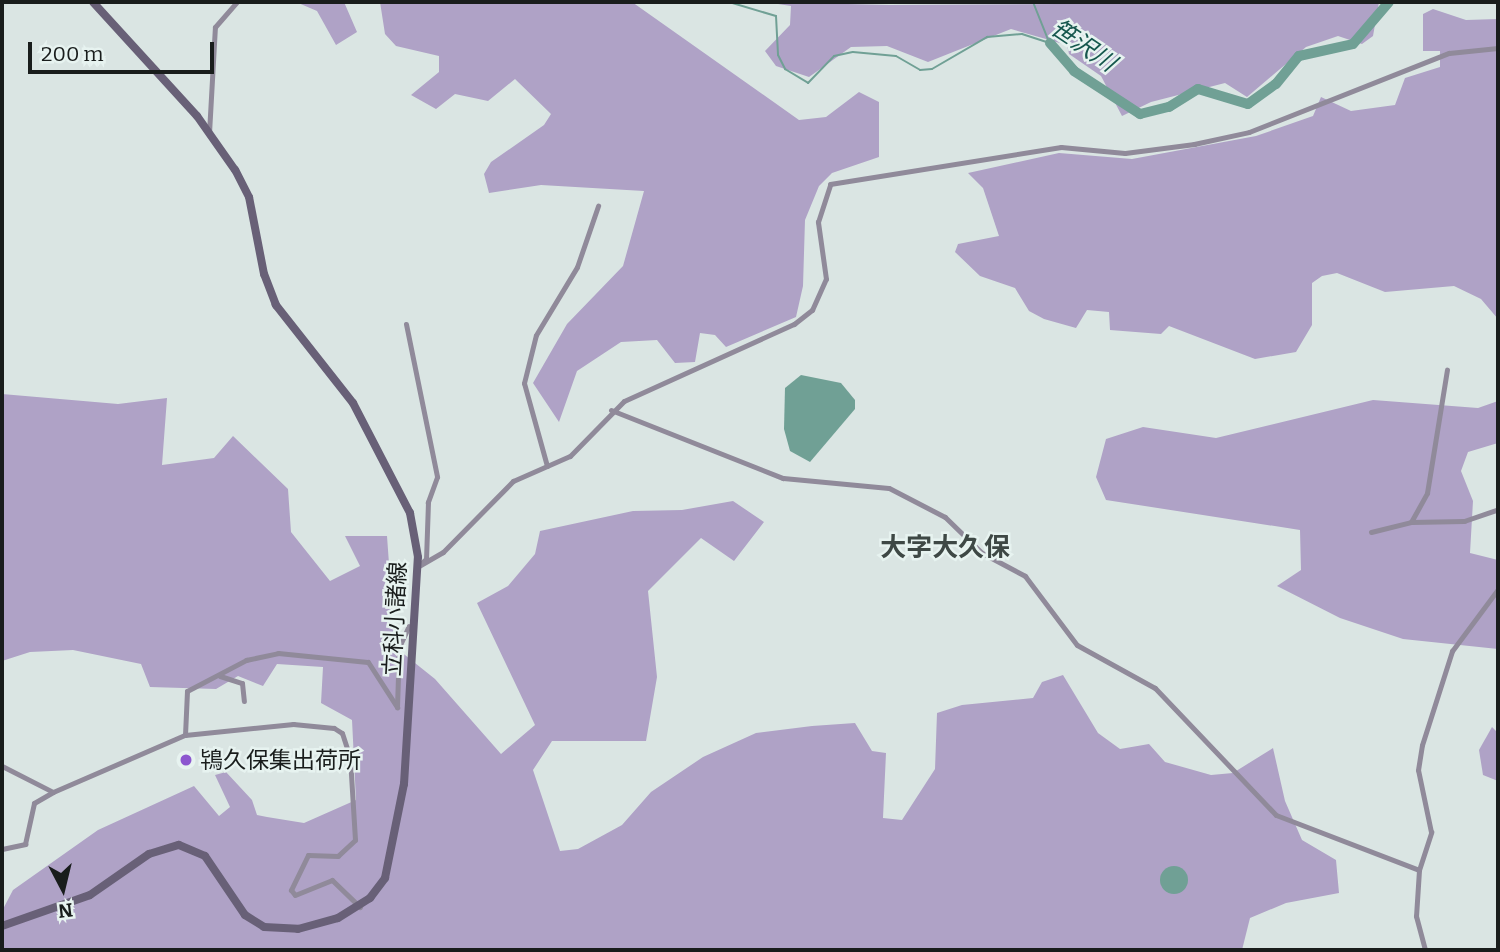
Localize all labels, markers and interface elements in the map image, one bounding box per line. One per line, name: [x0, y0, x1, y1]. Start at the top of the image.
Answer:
water label: 笹沢川: [1045, 14, 1121, 78]
scale bar: [32, 28, 217, 72]
text: 200 m: [41, 41, 104, 67]
district label: 大字大久保: [880, 532, 1010, 564]
street label: 立科小諸線: [378, 561, 412, 677]
place label: 鴇久保集出荷所: [200, 746, 361, 774]
marker: 鴇久保集出荷所: [178, 752, 194, 768]
north arrow: [28, 854, 98, 924]
text: N: [57, 898, 74, 923]

